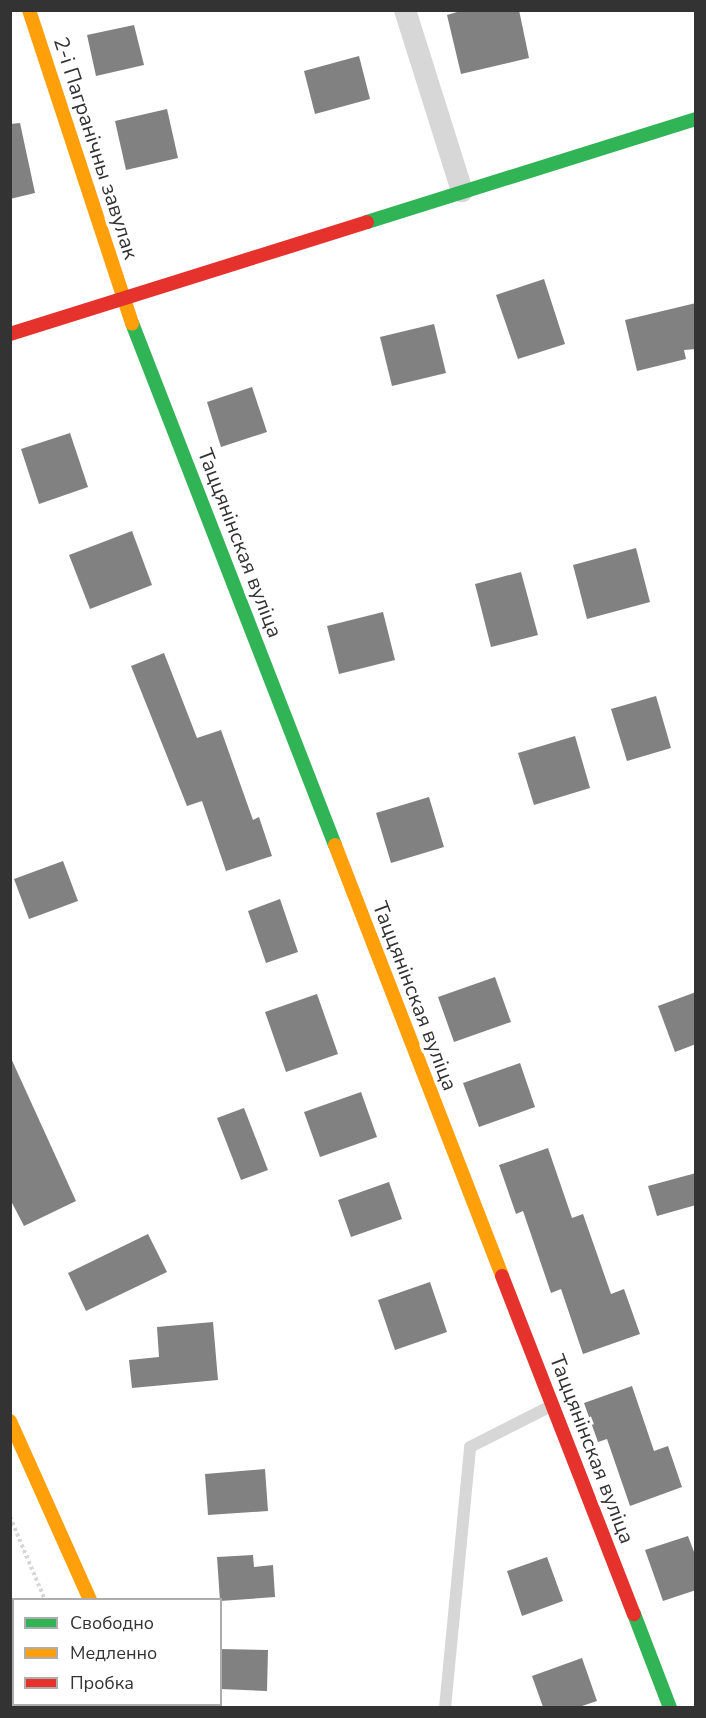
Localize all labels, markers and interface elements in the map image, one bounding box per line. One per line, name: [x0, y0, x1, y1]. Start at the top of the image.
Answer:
street label: 2-і Пагранічны завулак: [48, 34, 144, 262]
street label: Таццянінская вуліца: [192, 445, 288, 641]
street label: Таццянінская вуліца: [367, 898, 463, 1094]
street label: Таццянінская вуліца: [544, 1351, 640, 1547]
legend: [12, 1598, 222, 1706]
text: Свободно: [70, 1611, 154, 1635]
text: Медленно: [70, 1641, 157, 1665]
text: Пробка: [70, 1671, 134, 1695]

